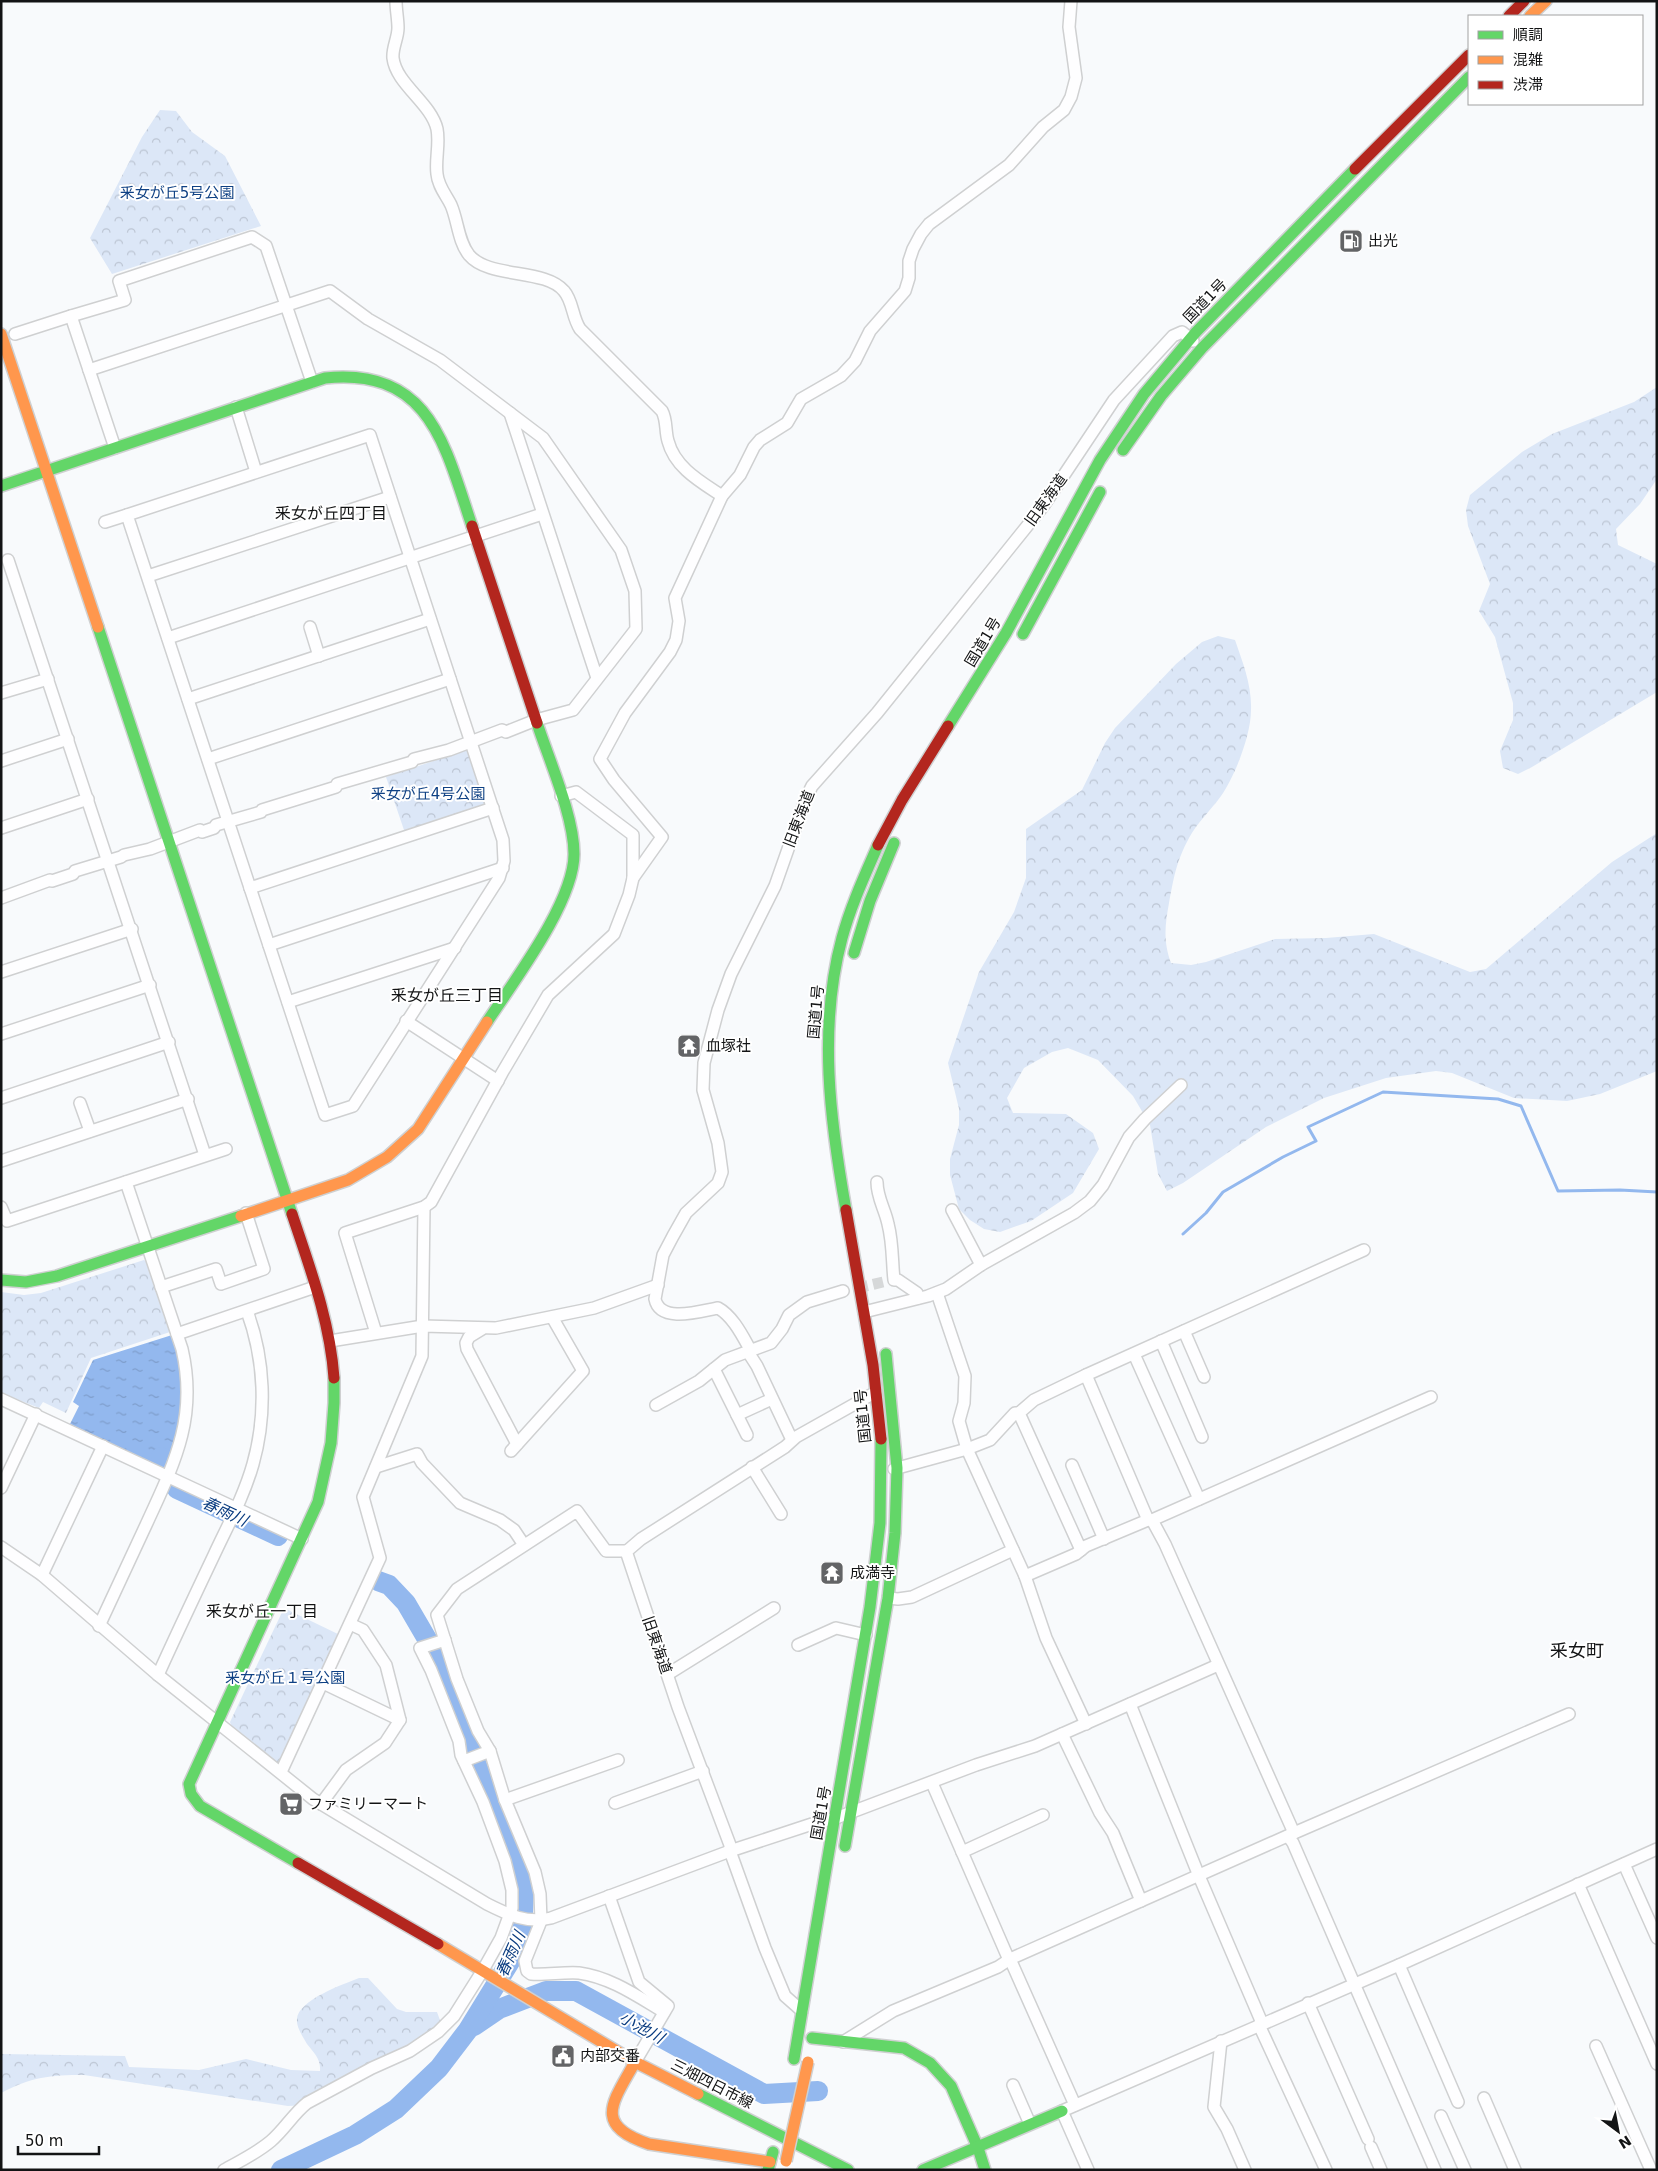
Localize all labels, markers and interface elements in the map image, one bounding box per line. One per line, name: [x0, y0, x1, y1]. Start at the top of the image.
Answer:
legend: [1468, 15, 1643, 105]
text: 順調: [1513, 26, 1543, 44]
text: 混雑: [1513, 51, 1543, 69]
text: 渋滞: [1513, 76, 1543, 94]
park label: 釆女が丘5号公園: [120, 184, 234, 202]
fuel station icon: 出光: [1338, 228, 1364, 254]
place label: 出光: [1368, 232, 1398, 250]
street label: 国道1号: [1180, 275, 1230, 327]
street label: 旧東海道: [1021, 470, 1071, 530]
district label: 釆女が丘四丁目: [275, 504, 387, 523]
street label: 国道1号: [961, 614, 1005, 670]
park label: 釆女が丘4号公園: [371, 785, 485, 803]
street label: 旧東海道: [780, 788, 818, 850]
street label: 国道1号: [805, 984, 827, 1040]
district label: 釆女が丘三丁目: [391, 986, 503, 1005]
temple icon: 血塚社: [676, 1033, 702, 1059]
place label: 血塚社: [706, 1037, 751, 1055]
street label: 国道1号: [851, 1388, 875, 1444]
water label: 春雨川: [199, 1493, 252, 1531]
temple icon: 成満寺: [819, 1560, 845, 1586]
place label: 成満寺: [850, 1564, 895, 1582]
district label: 釆女が丘一丁目: [206, 1602, 318, 1621]
street label: 旧東海道: [639, 1614, 675, 1676]
district label: 釆女町: [1550, 1640, 1604, 1661]
park label: 釆女が丘１号公園: [225, 1669, 345, 1687]
street label: 国道1号: [807, 1785, 835, 1841]
supermarket icon: ファミリーマート: [278, 1791, 304, 1817]
place label: ファミリーマート: [308, 1795, 428, 1813]
water label: 春雨川: [492, 1927, 530, 1980]
water label: 小池川: [616, 2007, 669, 2048]
public building icon: 内部交番: [550, 2043, 576, 2069]
place label: 内部交番: [580, 2047, 640, 2065]
street label: 三畑四日市線: [668, 2056, 756, 2112]
north arrow: [1593, 2106, 1643, 2156]
scale bar: [18, 2124, 99, 2156]
text: 50 m: [25, 2132, 63, 2150]
text: N: [1616, 2132, 1634, 2152]

